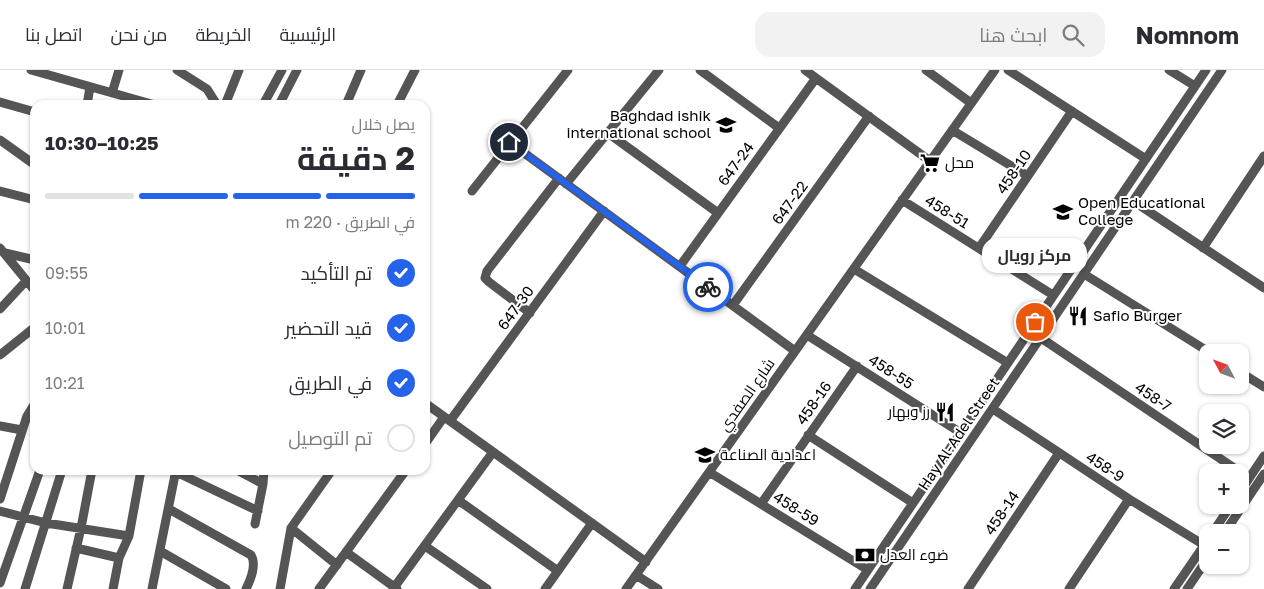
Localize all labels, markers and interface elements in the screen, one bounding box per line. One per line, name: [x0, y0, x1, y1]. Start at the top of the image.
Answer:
search box: [755, 12, 1105, 57]
text: Nomnom: [1135, 20, 1239, 49]
icon: search: [1059, 21, 1087, 49]
text: اتصل بنا: [25, 23, 83, 45]
text: من نحن: [111, 23, 167, 45]
text: الخريطة: [195, 23, 252, 45]
text: الرئيسية: [280, 23, 336, 45]
text: ابحث هنا: [979, 23, 1047, 46]
place label: Baghdad ishik international school: [566, 106, 712, 141]
text: يصل خلال: [352, 114, 415, 134]
school or university icon: Baghdad ishik international school: [715, 114, 737, 136]
pin: [488, 121, 530, 163]
icon: home: [495, 128, 523, 156]
text: 10:25–10:30: [45, 131, 159, 154]
street label: 647-24: [713, 138, 757, 189]
text: 2 دقيقة: [297, 139, 415, 177]
street label: 458-10: [992, 146, 1034, 197]
supermarket icon: محل: [919, 152, 941, 174]
place label: محل: [945, 153, 974, 173]
street label: 647-22: [767, 177, 811, 228]
street label: 458-51: [922, 191, 973, 232]
place label: Open Educational College: [1078, 193, 1206, 228]
school or university icon: Open Educational College: [1052, 201, 1074, 223]
text: في الطريق · 220 m: [285, 212, 415, 232]
callout: مركز رويال: [982, 237, 1088, 272]
text: مركز رويال: [998, 245, 1071, 265]
icon: check: [387, 259, 415, 287]
text: تم التأكيد: [301, 261, 372, 284]
courier: [683, 262, 733, 312]
text: 09:55: [45, 263, 88, 283]
icon: bike: [694, 273, 722, 301]
street label: 647-30: [493, 282, 537, 333]
pin: [1014, 301, 1056, 343]
restaurant icon: Safio Burger: [1067, 305, 1089, 327]
place label: Safio Burger: [1093, 306, 1182, 324]
icon: bag: [1021, 308, 1049, 336]
icon: check: [387, 314, 415, 342]
text: قيد التحضير: [285, 316, 372, 339]
text: 10:01: [45, 318, 85, 338]
north arrow: [1199, 344, 1249, 394]
map controls: [1199, 344, 1249, 574]
street label: 458-55: [866, 350, 917, 392]
street label: شارع الصفدي: [714, 355, 781, 437]
icon: check: [387, 369, 415, 397]
text: في الطريق: [289, 371, 372, 394]
text: 10:21: [45, 373, 85, 393]
street label: Hay Al-Adel Street: [914, 374, 1003, 493]
street label: 458-16: [792, 377, 835, 428]
street label: 458-7: [1132, 378, 1175, 415]
restaurant icon: رز وبهار: [934, 401, 956, 423]
place label: رز وبهار: [887, 402, 930, 422]
button: layers: [1199, 404, 1249, 454]
text: تم التوصيل: [288, 426, 372, 449]
school or university icon: اعدادية الصناعة: [694, 444, 716, 466]
place label: اعدادية الصناعة: [720, 445, 816, 463]
street label: 458-9: [1083, 447, 1128, 485]
button: +: [1199, 464, 1249, 514]
street label: 458-59: [770, 487, 823, 529]
street label: 458-14: [980, 487, 1022, 538]
button: −: [1199, 524, 1249, 574]
bank icon: ضوء العدل: [854, 544, 876, 566]
place label: ضوء العدل: [880, 545, 949, 564]

